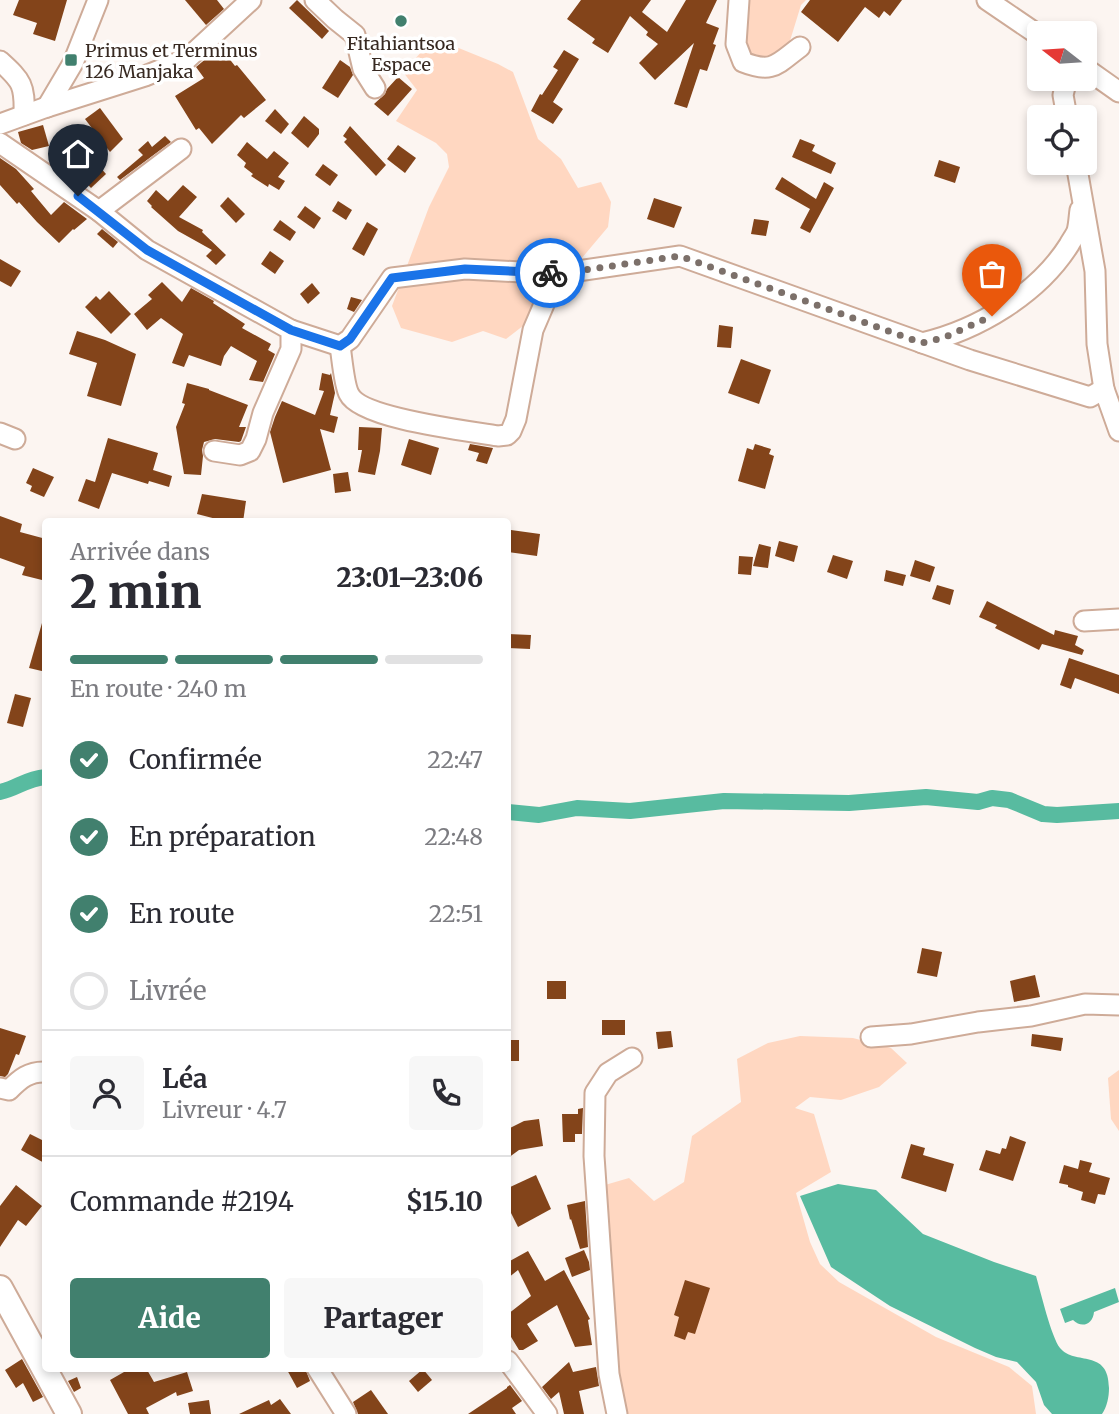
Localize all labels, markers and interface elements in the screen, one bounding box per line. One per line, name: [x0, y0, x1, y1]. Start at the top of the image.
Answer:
marker: Fitahiantsoa Espace: [393, 13, 409, 29]
north arrow: [1027, 21, 1097, 91]
map controls: [1027, 21, 1097, 175]
place label: Fitahiantsoa Espace: [347, 32, 456, 76]
place label: Primus et Terminus 126 Manjaka: [85, 39, 258, 83]
marker: Primus et Terminus 126 Manjaka: [63, 52, 79, 68]
button: locate: [1027, 105, 1097, 175]
pin: [48, 124, 108, 196]
icon: home: [59, 135, 97, 173]
courier: [515, 238, 585, 308]
pin: [962, 244, 1022, 316]
icon: bike: [531, 254, 569, 292]
icon: bag: [973, 255, 1011, 293]
text: Arrivée dans: [70, 537, 210, 566]
text: 23:01–23:06: [336, 561, 483, 594]
text: 2 min: [70, 563, 202, 621]
text: En route · 240 m: [70, 674, 247, 703]
icon: check: [70, 741, 108, 779]
text: Confirmée: [129, 743, 262, 776]
text: 22:47: [427, 745, 483, 774]
icon: check: [70, 818, 108, 856]
text: En préparation: [129, 820, 316, 853]
text: 22:48: [424, 822, 483, 851]
icon: check: [70, 895, 108, 933]
text: En route: [129, 897, 234, 930]
text: 22:51: [429, 899, 483, 928]
text: Livrée: [129, 974, 207, 1007]
button: person: [70, 1056, 144, 1130]
button: phone: [409, 1056, 483, 1130]
text: Léa: [162, 1062, 207, 1095]
text: Livreur · 4.7: [162, 1095, 287, 1124]
text: Commande #2194: [70, 1185, 294, 1218]
text: $15.10: [406, 1185, 483, 1218]
button: Aide: [70, 1278, 270, 1358]
button: Partager: [284, 1278, 483, 1358]

